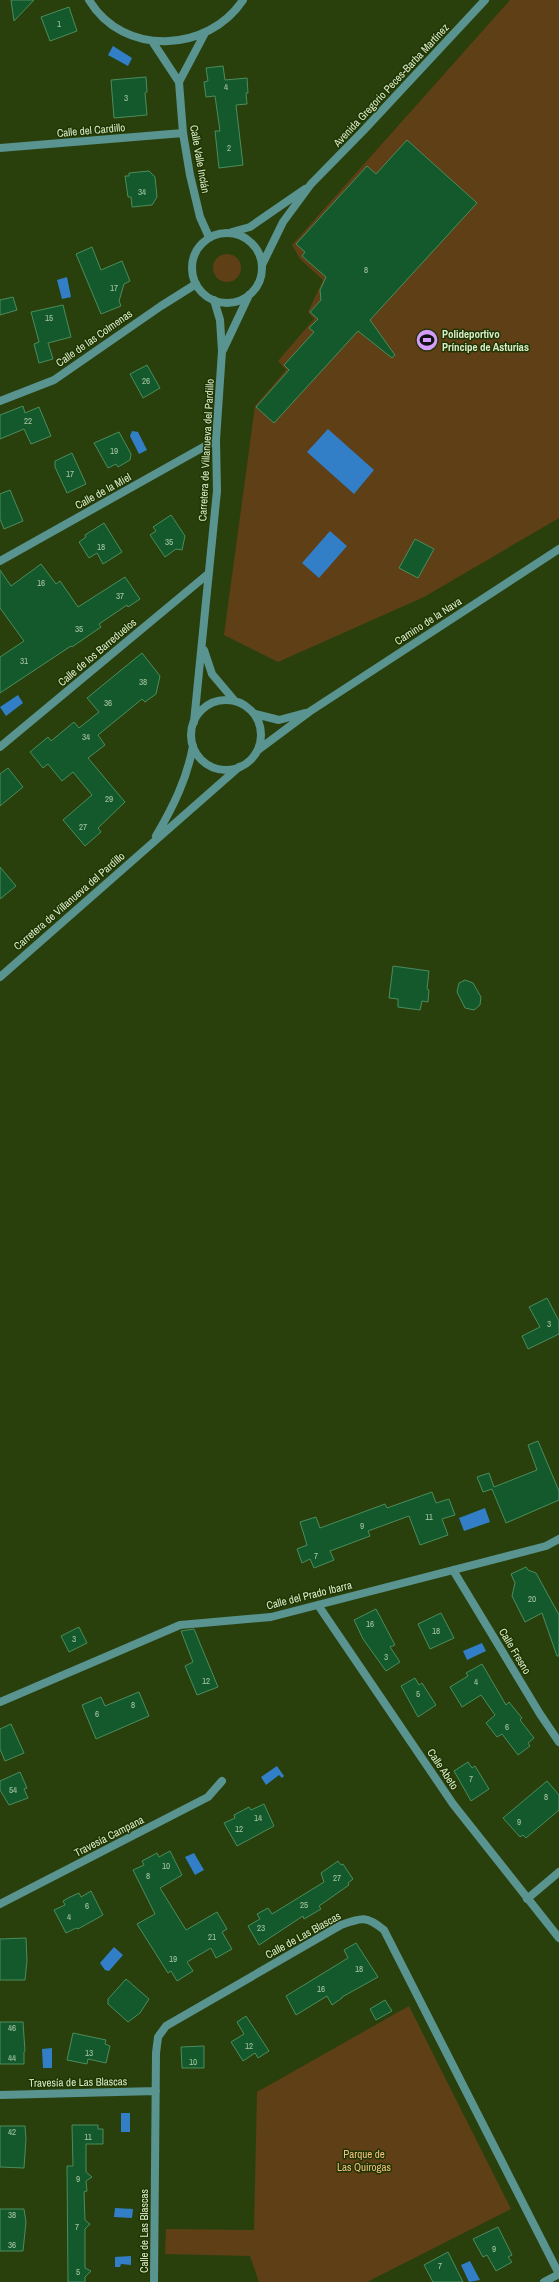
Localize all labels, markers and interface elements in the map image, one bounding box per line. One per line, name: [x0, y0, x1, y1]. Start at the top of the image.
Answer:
house number: 1: [57, 18, 61, 30]
street label: Avenida Gregorio Peces-Barba Martínez: [330, 20, 452, 150]
house number: 4: [224, 81, 228, 93]
house number: 3: [124, 92, 128, 104]
street label: Calle del Cardillo: [56, 120, 126, 140]
street label: Calle Valle Inclán: [187, 124, 213, 194]
house number: 2: [227, 142, 231, 154]
house number: 34: [138, 186, 146, 198]
house number: 8: [364, 264, 368, 276]
house number: 17: [110, 282, 118, 294]
street label: Calle de las Colmenas: [53, 306, 135, 370]
house number: 15: [45, 312, 53, 324]
sports icon: Polideportivo Príncipe de Asturias: [414, 327, 440, 353]
place label: Polideportivo Príncipe de Asturias: [442, 327, 529, 354]
house number: 26: [142, 375, 150, 387]
street label: Carretera de Villanueva del Pardillo: [195, 378, 217, 522]
house number: 22: [24, 415, 32, 427]
house number: 19: [110, 445, 118, 457]
house number: 17: [66, 468, 74, 480]
street label: Calle de la Miel: [72, 470, 134, 512]
house number: 35: [165, 536, 173, 548]
house number: 18: [97, 541, 105, 553]
house number: 16: [37, 577, 45, 589]
house number: 37: [116, 590, 124, 602]
street label: Camino de la Nava: [392, 594, 464, 648]
street label: Calle de los Barreduelos: [55, 615, 140, 689]
house number: 35: [75, 623, 83, 635]
house number: 31: [20, 655, 28, 667]
house number: 38: [139, 676, 147, 688]
house number: 36: [104, 697, 112, 709]
house number: 34: [82, 731, 90, 743]
house number: 29: [105, 793, 113, 805]
house number: 27: [79, 821, 87, 833]
street label: Carretera de Villanueva del Pardillo: [11, 849, 127, 953]
house number: 3: [547, 1318, 551, 1330]
house number: 11: [425, 1511, 433, 1523]
house number: 9: [360, 1520, 364, 1532]
house number: 7: [314, 1550, 318, 1562]
street label: Calle del Prado Ibarra: [265, 1578, 353, 1612]
house number: 20: [528, 1593, 536, 1605]
house number: 16: [366, 1618, 374, 1630]
house number: 18: [432, 1625, 440, 1637]
street label: Calle Fresno: [496, 1625, 534, 1677]
house number: 3: [72, 1633, 76, 1645]
house number: 3: [384, 1651, 388, 1663]
house number: 12: [202, 1675, 210, 1687]
house number: 4: [474, 1676, 478, 1688]
house number: 5: [416, 1688, 420, 1700]
house number: 8: [131, 1699, 135, 1711]
house number: 6: [95, 1708, 99, 1720]
house number: 6: [505, 1721, 509, 1733]
street label: Calle Abeto: [424, 1746, 462, 1792]
house number: 7: [469, 1773, 473, 1785]
house number: 54: [9, 1784, 17, 1796]
house number: 8: [544, 1791, 548, 1803]
street label: Travesía Campana: [72, 1812, 146, 1860]
house number: 14: [254, 1812, 262, 1824]
house number: 9: [517, 1816, 521, 1828]
house number: 12: [235, 1823, 243, 1835]
house number: 10: [162, 1860, 170, 1872]
house number: 8: [146, 1870, 150, 1882]
house number: 27: [333, 1872, 341, 1884]
house number: 25: [300, 1899, 308, 1911]
house number: 6: [85, 1900, 89, 1912]
street label: Calle de Las Blascas: [263, 1908, 344, 1962]
house number: 4: [67, 1911, 71, 1923]
house number: 23: [257, 1922, 265, 1934]
house number: 21: [208, 1931, 216, 1943]
house number: 19: [169, 1953, 177, 1965]
house number: 18: [355, 1963, 363, 1975]
house number: 16: [317, 1983, 325, 1995]
house number: 46: [8, 2022, 16, 2034]
house number: 12: [245, 2040, 253, 2052]
house number: 13: [85, 2047, 93, 2059]
house number: 44: [8, 2052, 16, 2064]
house number: 10: [189, 2056, 197, 2068]
street label: Travesía de Las Blascas: [29, 2074, 128, 2090]
house number: 42: [8, 2126, 16, 2138]
house number: 11: [84, 2131, 92, 2143]
park label: Parque de Las Quirogas: [337, 2147, 392, 2174]
house number: 9: [76, 2173, 80, 2185]
street label: Calle de Las Blascas: [137, 2188, 151, 2273]
house number: 38: [8, 2209, 16, 2221]
house number: 7: [75, 2221, 79, 2233]
house number: 36: [8, 2239, 16, 2251]
house number: 9: [492, 2243, 496, 2255]
house number: 7: [438, 2260, 442, 2272]
house number: 5: [76, 2266, 80, 2278]

